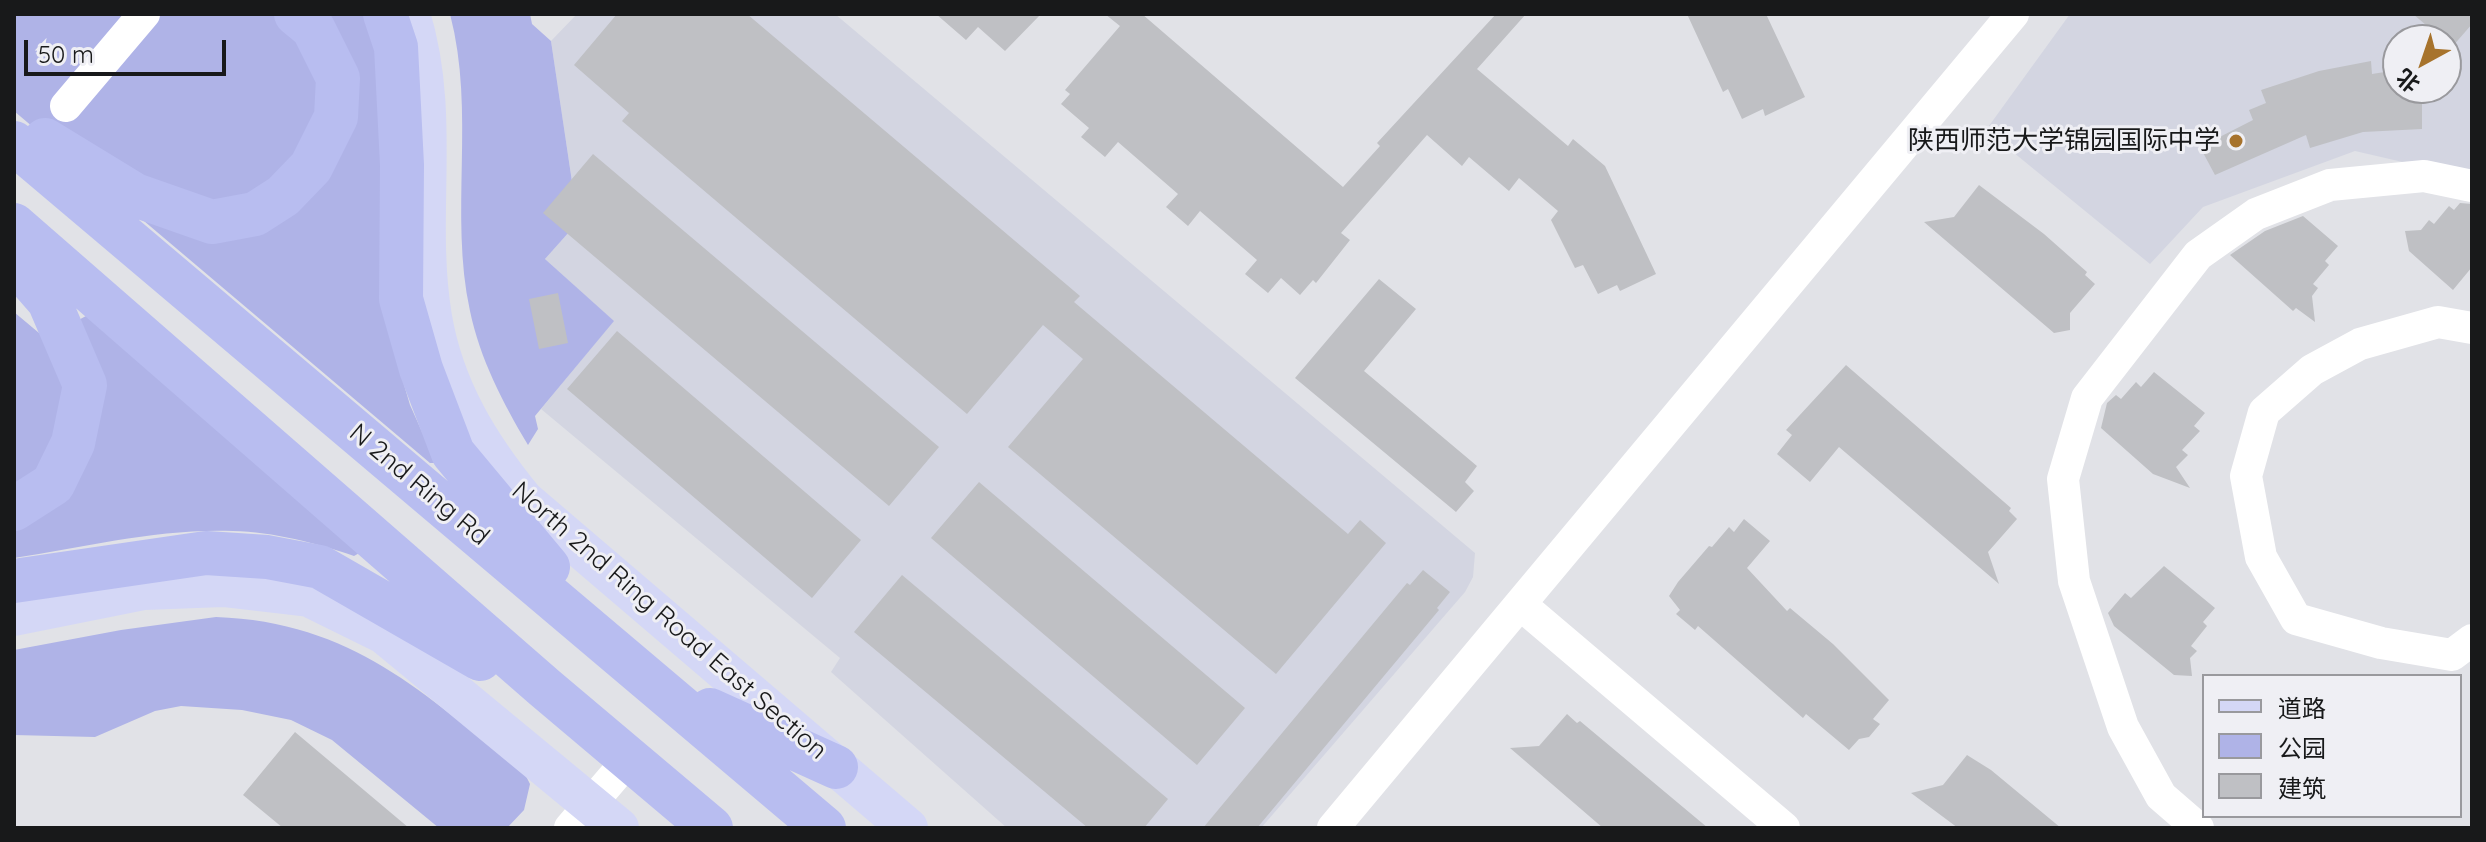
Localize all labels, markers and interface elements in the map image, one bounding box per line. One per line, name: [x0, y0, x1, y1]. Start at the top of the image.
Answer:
scale bar: [28, 24, 230, 74]
north arrow: [2382, 24, 2462, 104]
text: 50 m: [38, 39, 94, 69]
text: 北: [2390, 63, 2425, 99]
place label: 陕西师范大学锦园国际中学: [1908, 125, 2220, 157]
marker: 陕西师范大学锦园国际中学: [2227, 132, 2245, 150]
street label: N 2nd Ring Rd: [343, 418, 495, 552]
street label: North 2nd Ring Road East Section: [505, 476, 833, 766]
legend: [2202, 674, 2462, 818]
text: 道路: [2278, 693, 2326, 723]
text: 公园: [2278, 733, 2326, 763]
text: 建筑: [2278, 773, 2326, 803]

